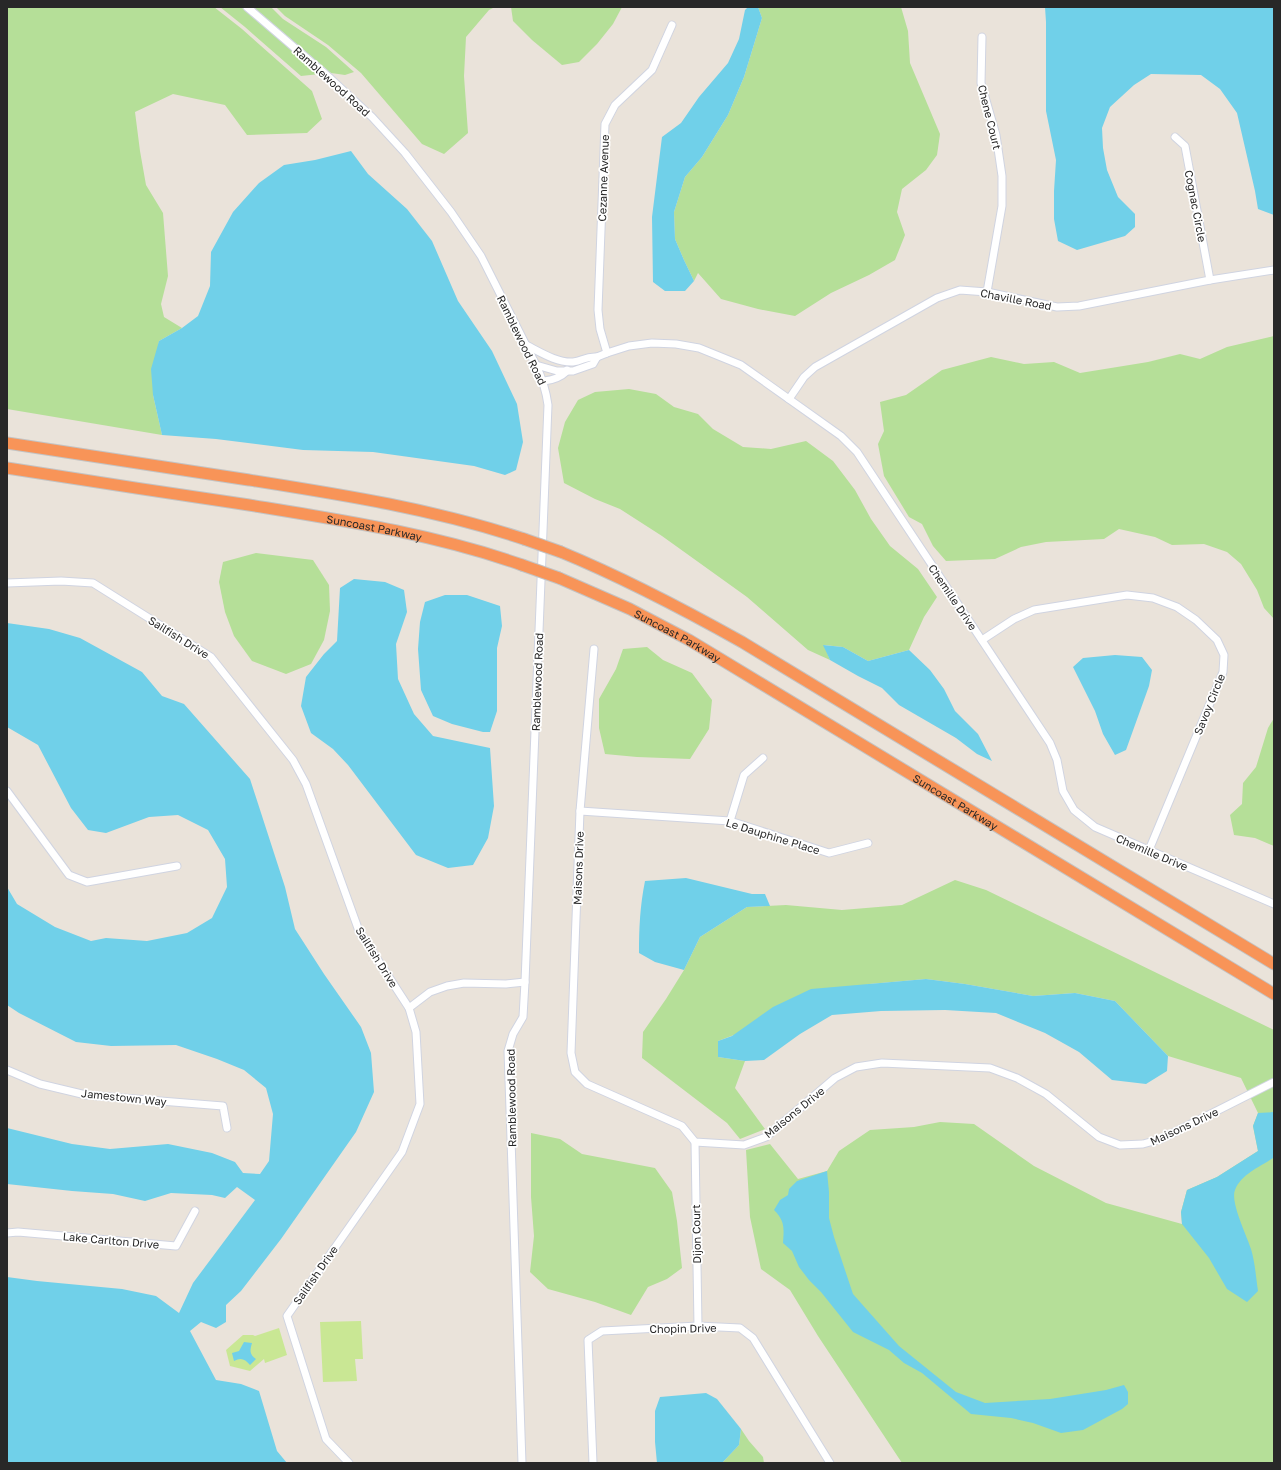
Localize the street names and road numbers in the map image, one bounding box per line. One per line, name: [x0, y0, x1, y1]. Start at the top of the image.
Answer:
street label: Ramblewood Road: [291, 43, 373, 119]
street label: Chene Court: [976, 83, 1004, 151]
street label: Cezanne Avenue: [595, 134, 611, 222]
street label: Cognac Circle: [1183, 169, 1209, 243]
street label: Chaville Road: [979, 286, 1053, 312]
street label: Ramblewood Road: [495, 293, 549, 387]
street label: Suncoast Parkway: [325, 511, 423, 543]
street label: Chemille Drive: [926, 562, 980, 632]
street label: Suncoast Parkway: [632, 606, 724, 664]
street label: Sailfish Drive: [146, 613, 212, 661]
street label: Ramblewood Road: [529, 633, 545, 731]
street label: Savoy Circle: [1191, 672, 1227, 736]
street label: Suncoast Parkway: [911, 771, 1001, 832]
street label: Le Dauphine Place: [724, 816, 822, 856]
street label: Maisons Drive: [570, 831, 586, 905]
street label: Chemille Drive: [1114, 831, 1190, 873]
street label: Sailfish Drive: [353, 924, 401, 990]
street label: Ramblewood Road: [504, 1049, 518, 1147]
street label: Maisons Drive: [761, 1084, 827, 1140]
street label: Jamestown Way: [81, 1086, 167, 1108]
street label: Maisons Drive: [1148, 1105, 1220, 1147]
street label: Dijon Court: [689, 1204, 703, 1264]
street label: Lake Carlton Drive: [62, 1229, 160, 1251]
street label: Sailfish Drive: [290, 1243, 340, 1307]
street label: Chopin Drive: [649, 1321, 717, 1335]

